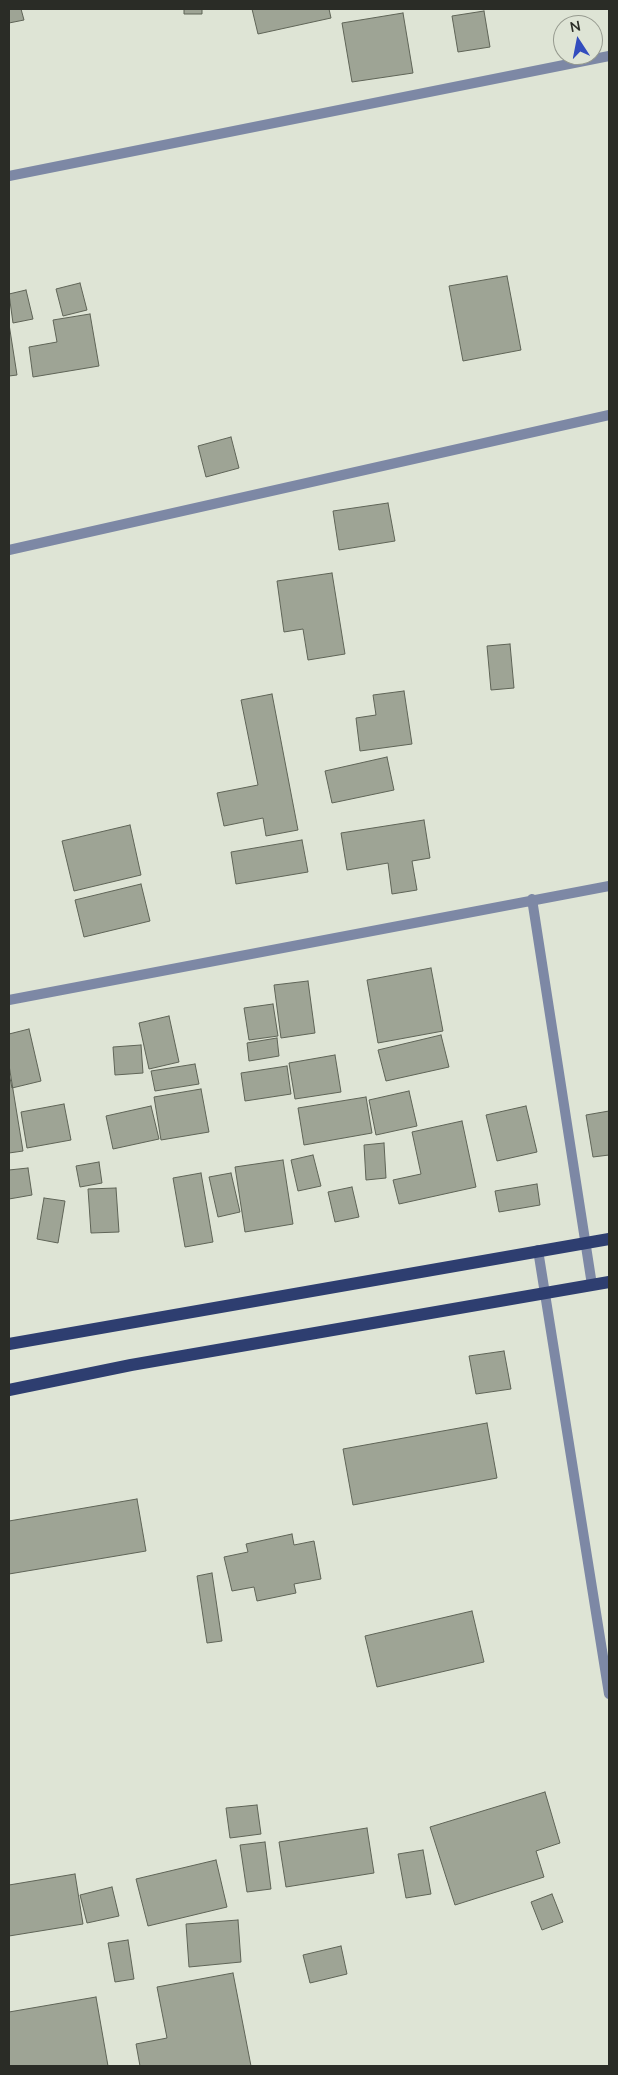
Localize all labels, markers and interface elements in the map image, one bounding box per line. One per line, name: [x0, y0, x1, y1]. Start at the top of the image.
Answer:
north arrow: [553, 15, 603, 65]
text: N: [568, 16, 582, 36]

